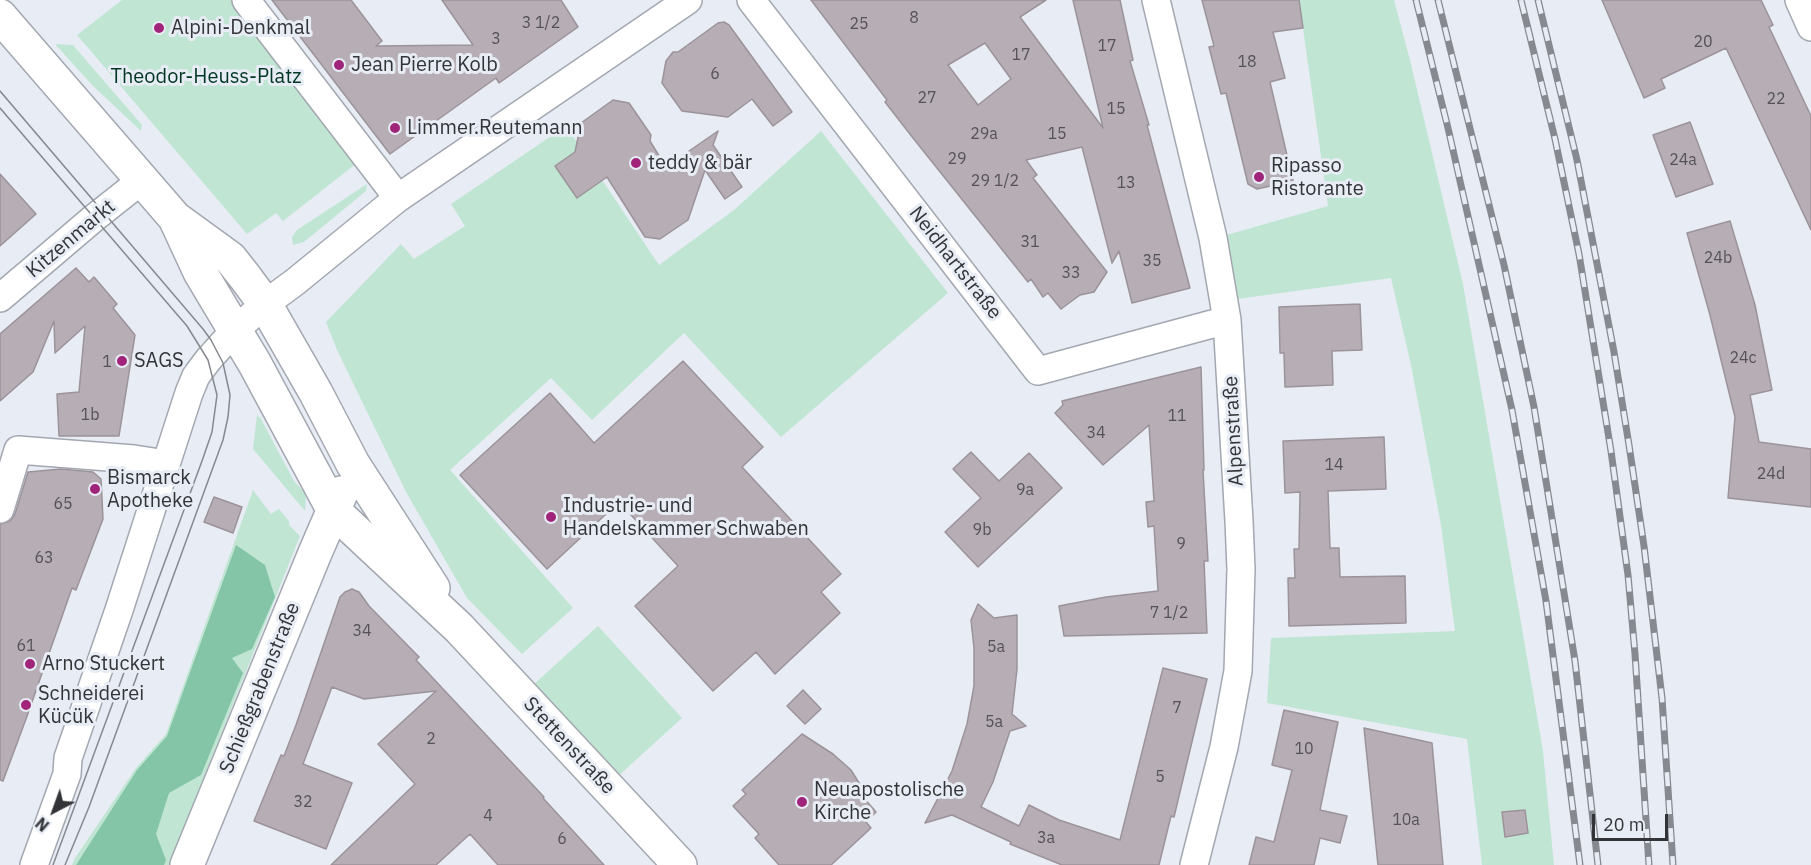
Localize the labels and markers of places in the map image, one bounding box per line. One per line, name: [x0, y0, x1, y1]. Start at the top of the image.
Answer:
place label: Alpini-Denkmal: [171, 16, 310, 40]
marker: Alpini-Denkmal: [152, 21, 166, 35]
place label: Jean Pierre Kolb: [351, 53, 498, 77]
marker: Jean Pierre Kolb: [332, 58, 346, 72]
place label: Limmer.Reutemann: [407, 116, 583, 140]
marker: Limmer.Reutemann: [388, 121, 402, 135]
place label: teddy & bär: [648, 151, 752, 175]
place label: Ripasso Ristorante: [1271, 154, 1364, 201]
marker: teddy & bär: [629, 156, 643, 170]
marker: Ripasso Ristorante: [1252, 170, 1266, 184]
place label: SAGS: [134, 349, 184, 373]
marker: SAGS: [115, 354, 129, 368]
place label: Bismarck Apotheke: [107, 466, 193, 513]
marker: Bismarck Apotheke: [88, 482, 102, 496]
place label: Industrie- und Handelskammer Schwaben: [563, 494, 809, 541]
marker: Industrie- und Handelskammer Schwaben: [544, 510, 558, 524]
place label: Arno Stuckert: [42, 652, 165, 676]
marker: Arno Stuckert: [23, 657, 37, 671]
place label: Schneiderei Kücük: [38, 682, 144, 729]
marker: Schneiderei Kücük: [19, 698, 33, 712]
place label: Neuapostolische Kirche: [814, 778, 964, 825]
marker: Neuapostolische Kirche: [795, 795, 809, 809]

